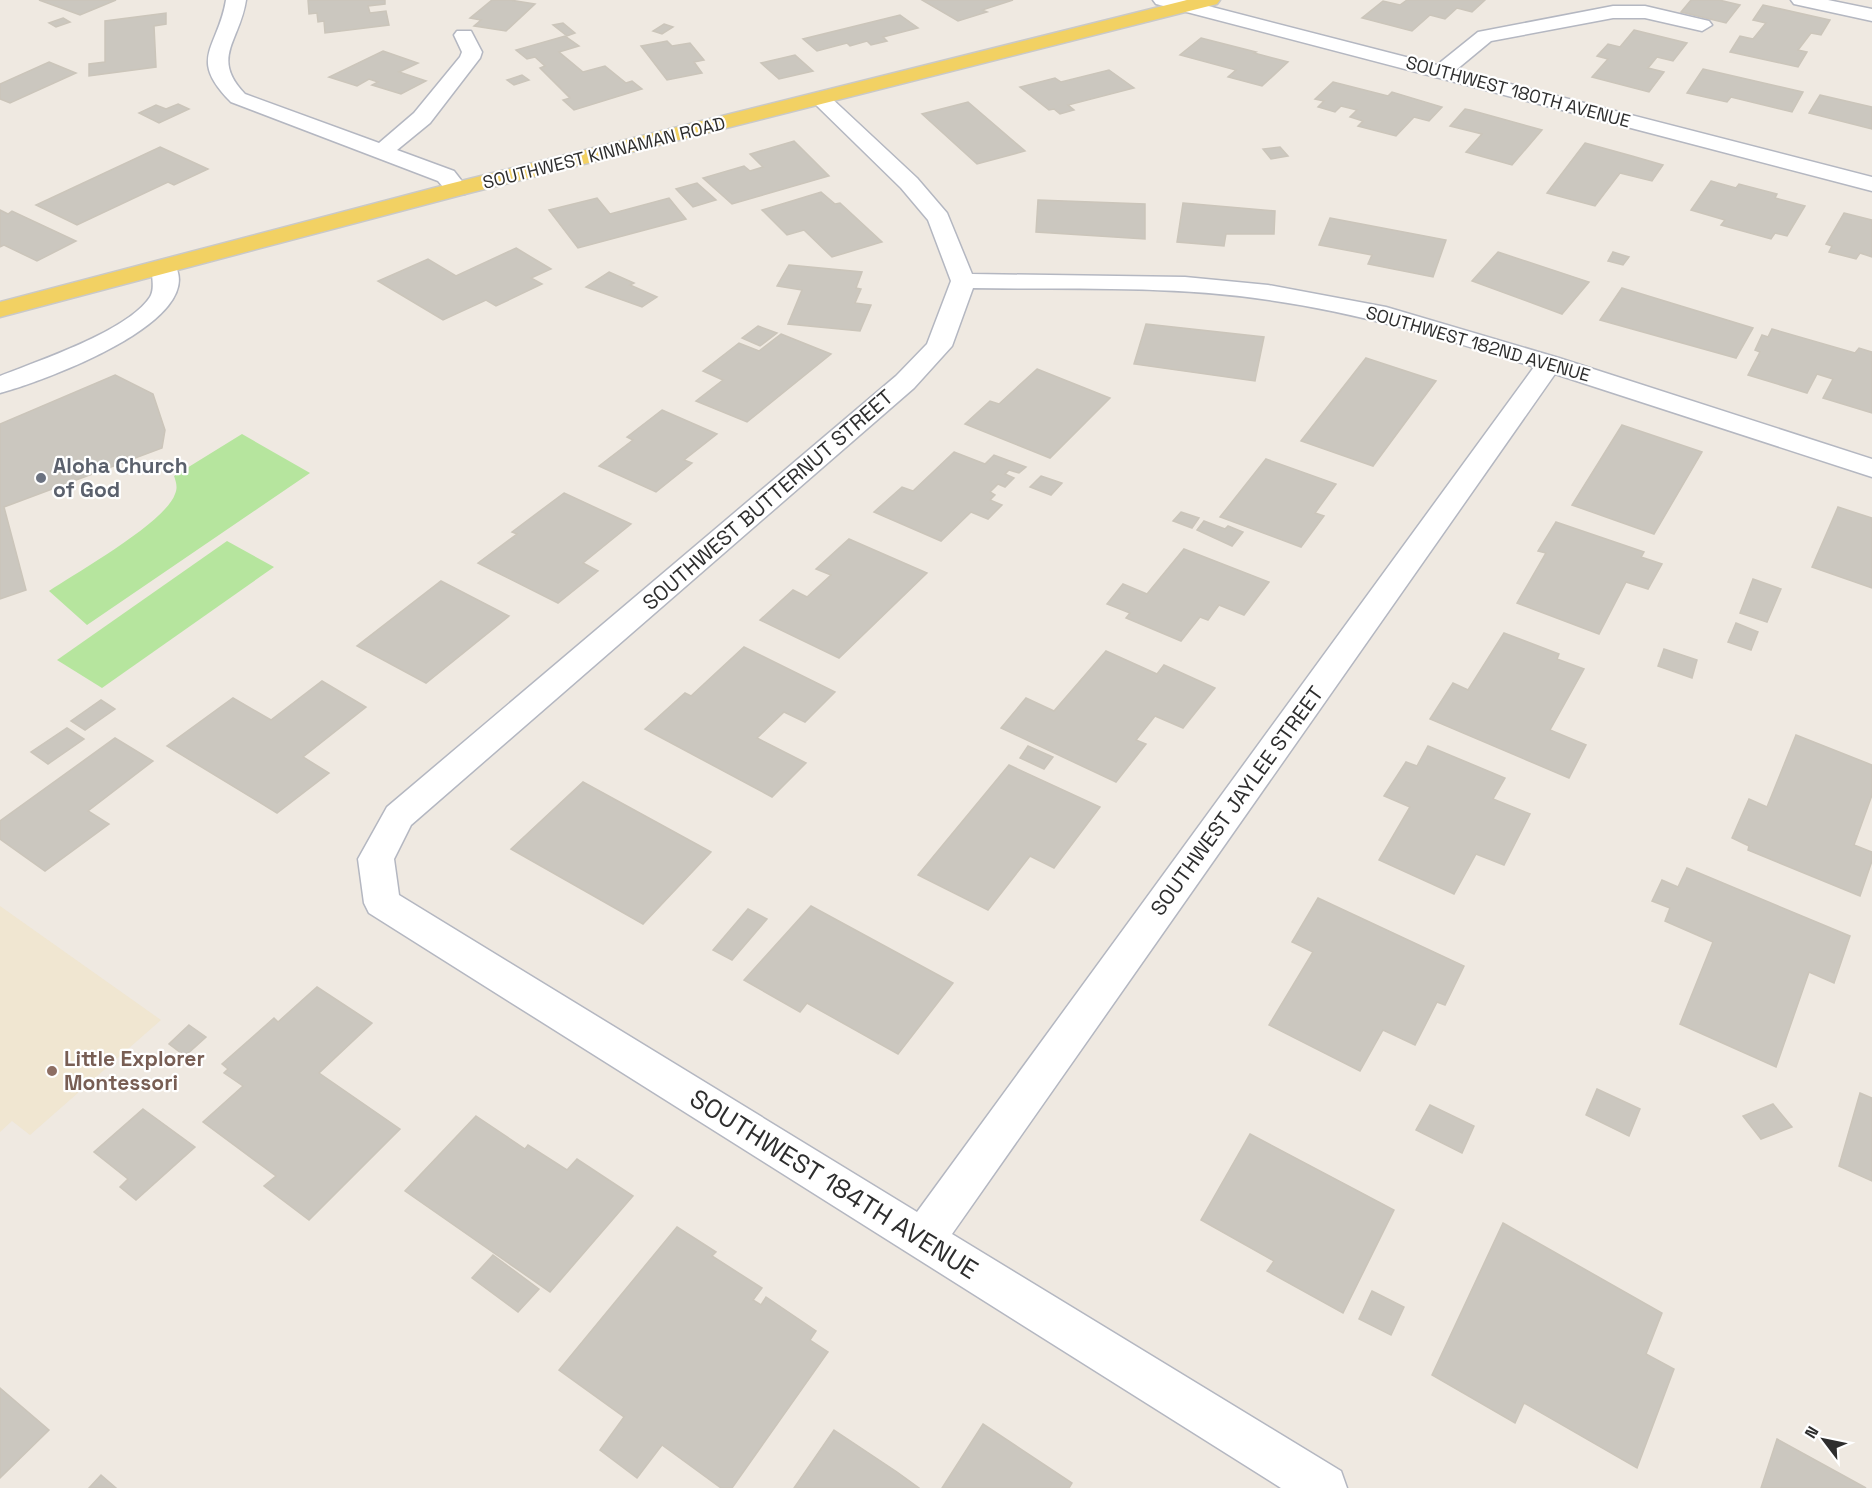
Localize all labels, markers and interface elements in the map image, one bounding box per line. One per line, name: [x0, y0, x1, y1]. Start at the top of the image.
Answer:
street label: SOUTHWEST 180TH AVENUE: [1403, 50, 1633, 133]
street label: SOUTHWEST KINNAMAN ROAD: [480, 111, 728, 194]
street label: SOUTHWEST 182ND AVENUE: [1363, 300, 1593, 387]
street label: SOUTHWEST BUTTERNUT STREET: [637, 383, 899, 616]
place label: Aloha Church of God: [53, 452, 188, 503]
marker: Aloha Church of God: [34, 471, 48, 485]
street label: SOUTHWEST JAYLEE STREET: [1144, 681, 1329, 921]
place label: Little Explorer Montessori: [64, 1045, 205, 1096]
marker: Little Explorer Montessori: [45, 1064, 59, 1078]
street label: SOUTHWEST 184TH AVENUE: [683, 1081, 985, 1287]
north arrow: [1794, 1410, 1854, 1470]
text: N: [1800, 1422, 1823, 1442]

